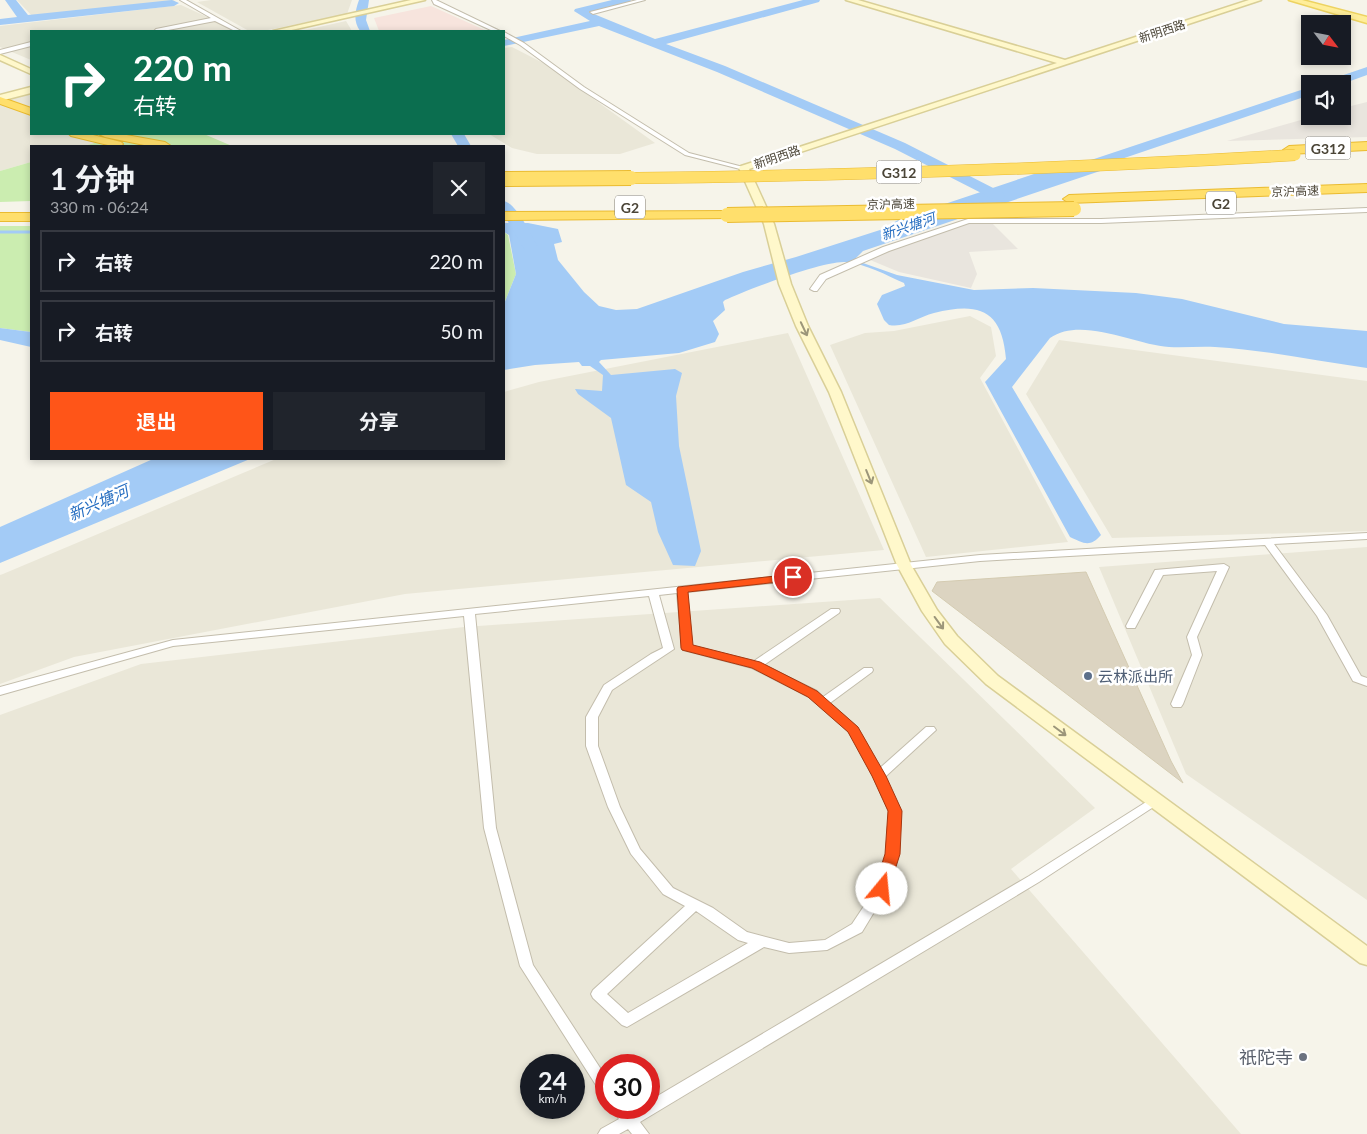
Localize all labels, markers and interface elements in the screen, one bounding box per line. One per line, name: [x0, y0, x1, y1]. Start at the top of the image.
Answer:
north arrow: [1301, 15, 1351, 65]
map controls: [1301, 15, 1351, 125]
street label: 新明西路: [1137, 16, 1187, 46]
text: 220 m: [133, 46, 232, 88]
icon: right: [50, 50, 115, 115]
button: sound: [1301, 75, 1351, 125]
text: 右转: [133, 92, 177, 119]
road number: G312: [1306, 136, 1350, 160]
street label: 新明西路: [752, 142, 802, 172]
text: 1 分钟: [50, 160, 135, 196]
road number: G312: [876, 160, 922, 183]
button: close: [433, 162, 485, 214]
street label: 京沪高速: [1271, 183, 1319, 199]
road number: G2: [1206, 192, 1236, 214]
road number: G2: [615, 196, 645, 218]
street label: 京沪高速: [867, 196, 915, 212]
text: 330 m · 06:24: [50, 197, 149, 216]
water label: 新兴塘河: [879, 208, 940, 243]
icon: right: [52, 247, 80, 275]
text: 220 m: [429, 250, 483, 273]
text: 右转: [95, 251, 133, 274]
icon: right: [52, 317, 80, 345]
text: 50 m: [440, 320, 483, 343]
text: 右转: [95, 321, 133, 344]
one-way arrow: [799, 321, 809, 336]
button: 退出: [50, 392, 263, 450]
button: 分享: [273, 392, 485, 450]
one-way arrow: [865, 469, 874, 484]
water label: 新兴塘河: [65, 479, 134, 524]
pin: [772, 556, 814, 598]
icon: arrive: [779, 563, 807, 591]
one-way arrow: [934, 616, 944, 630]
place label: 云林派出所: [1098, 667, 1173, 685]
marker: 云林派出所: [1082, 670, 1094, 682]
one-way arrow: [1053, 726, 1067, 736]
position arrow: [855, 862, 907, 914]
place label: 祇陀寺: [1239, 1046, 1293, 1068]
marker: 祇陀寺: [1297, 1051, 1309, 1063]
speed limit sign: 30: [595, 1054, 660, 1119]
text: 24: [538, 1065, 567, 1095]
text: km/h: [538, 1091, 567, 1106]

